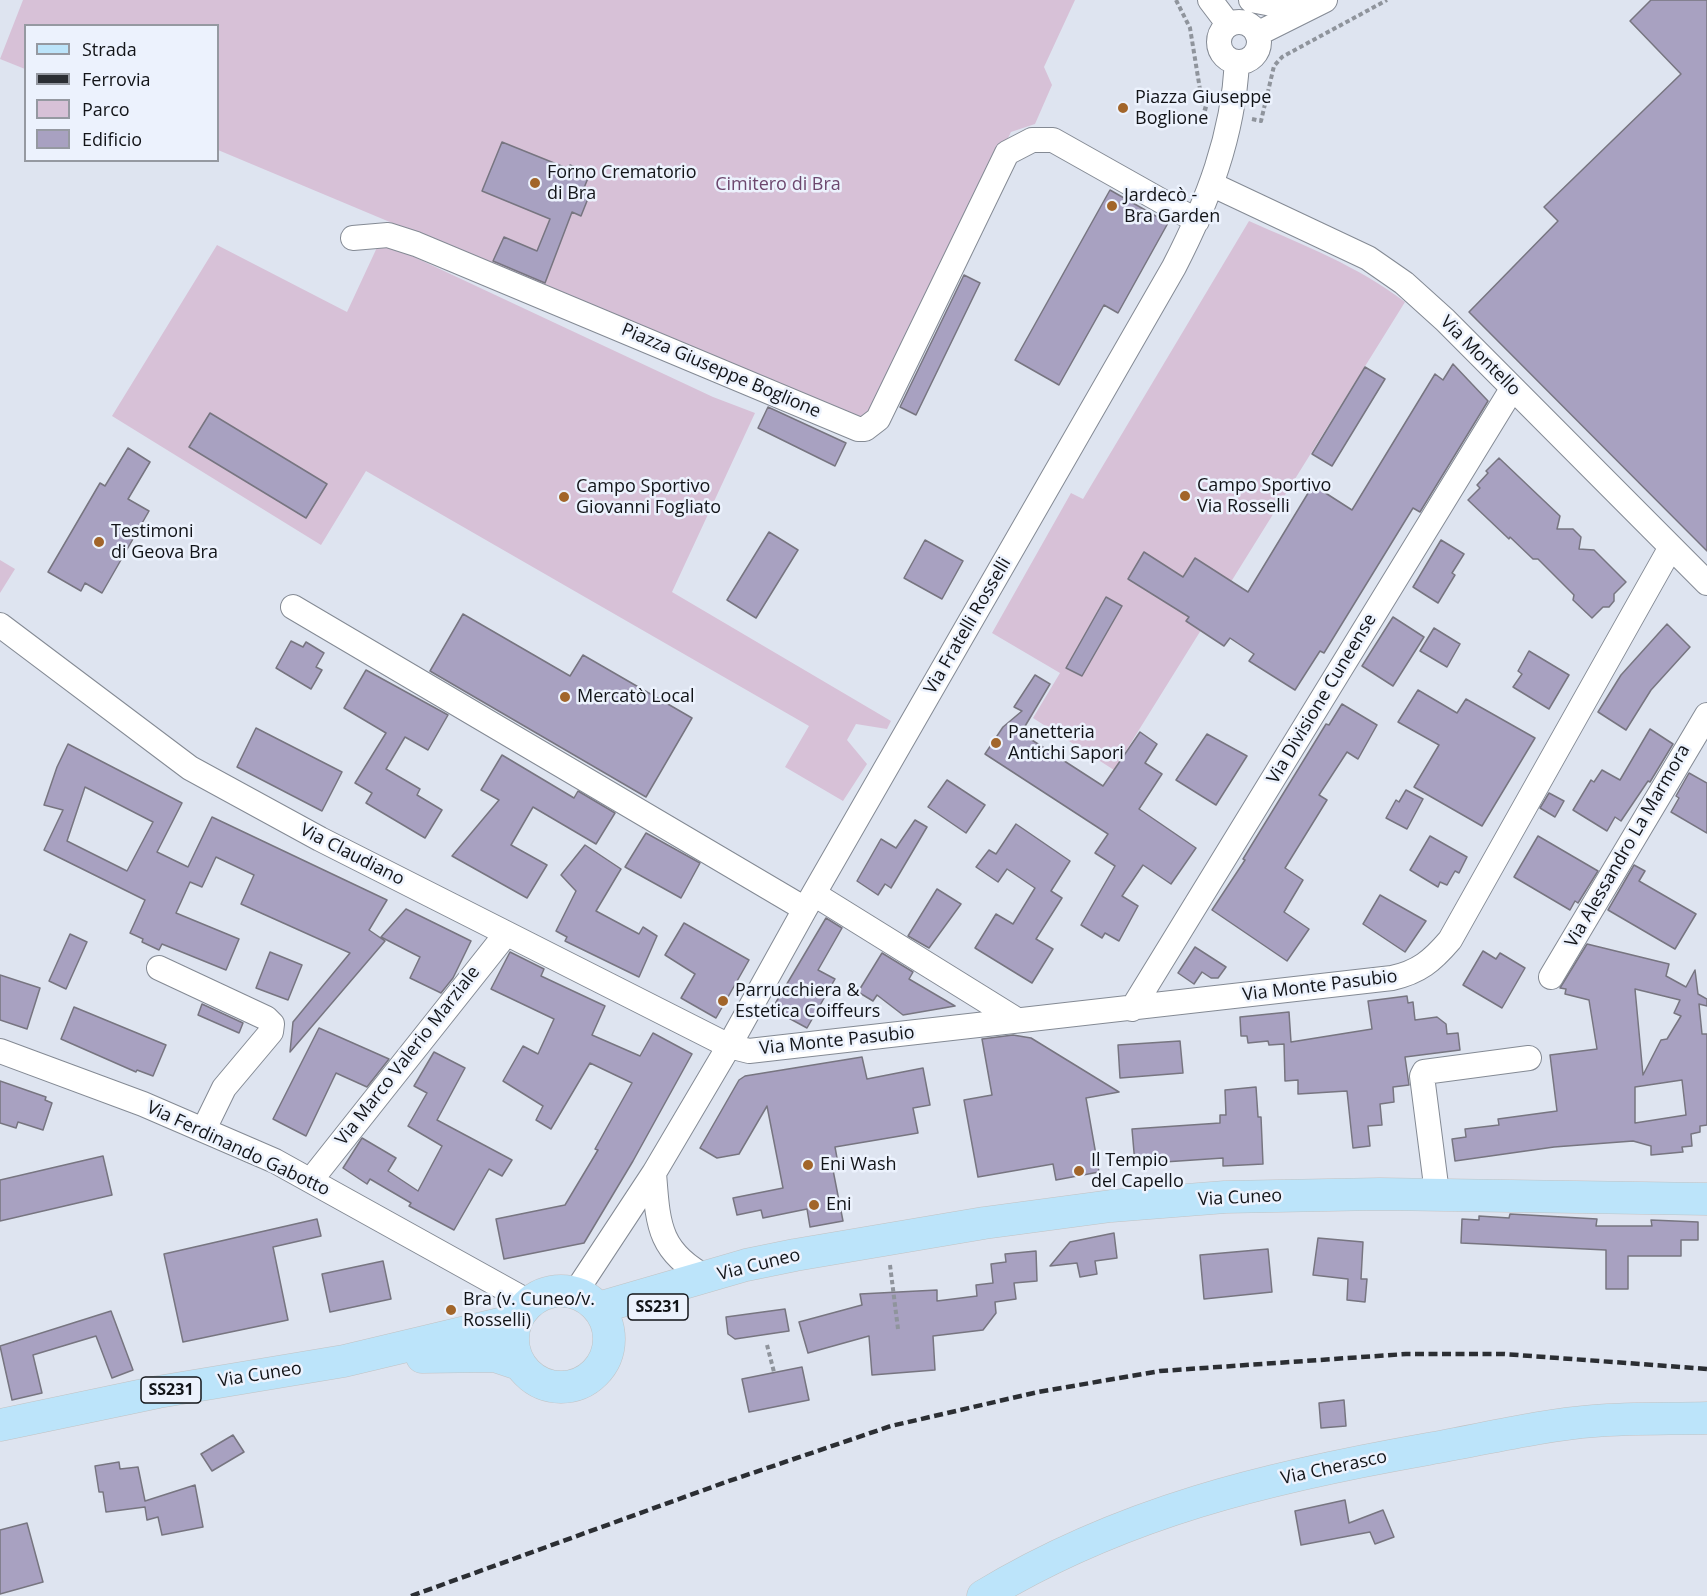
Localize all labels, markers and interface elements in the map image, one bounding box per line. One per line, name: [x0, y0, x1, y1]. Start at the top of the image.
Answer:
legend: [24, 24, 219, 162]
text: Strada: [82, 37, 137, 61]
text: Ferrovia: [82, 67, 150, 91]
place label: Piazza Giuseppe Boglione: [1135, 87, 1271, 130]
text: Parco: [82, 97, 130, 121]
marker: Piazza Giuseppe Boglione: [1116, 101, 1130, 115]
text: Edificio: [82, 127, 142, 151]
place label: Forno Crematorio di Bra: [547, 162, 696, 204]
park label: Cimitero di Bra: [715, 174, 841, 196]
marker: Forno Crematorio di Bra: [528, 176, 542, 190]
place label: Jardecò - Bra Garden: [1124, 185, 1220, 228]
marker: Jardecò - Bra Garden: [1105, 199, 1119, 213]
street label: Via Montello: [1435, 311, 1525, 401]
street label: Piazza Giuseppe Boglione: [618, 319, 824, 423]
place label: Campo Sportivo Via Rosselli: [1197, 475, 1331, 518]
place label: Campo Sportivo Giovanni Fogliato: [576, 476, 721, 518]
marker: Campo Sportivo Via Rosselli: [1178, 489, 1192, 503]
marker: Campo Sportivo Giovanni Fogliato: [557, 490, 571, 504]
place label: Testimoni di Geova Bra: [111, 521, 218, 564]
marker: Testimoni di Geova Bra: [92, 535, 106, 549]
street label: Via Fratelli Rosselli: [920, 554, 1016, 698]
street label: Via Divisione Cuneense: [1263, 610, 1381, 788]
place label: Mercatò Local: [577, 686, 695, 708]
marker: Mercatò Local: [558, 690, 572, 704]
place label: Panetteria Antichi Sapori: [1008, 722, 1124, 764]
marker: Panetteria Antichi Sapori: [989, 736, 1003, 750]
street label: Via Alessandro La Marmora: [1561, 741, 1695, 951]
street label: Via Claudiano: [296, 819, 408, 891]
street label: Via Marco Valerio Marziale: [331, 962, 485, 1150]
street label: Via Monte Pasubio: [1241, 966, 1399, 1006]
place label: Parrucchiera & Estetica Coiffeurs: [735, 980, 880, 1022]
marker: Parrucchiera & Estetica Coiffeurs: [716, 994, 730, 1008]
street label: Via Monte Pasubio: [758, 1022, 916, 1060]
street label: Via Ferdinando Gabotto: [143, 1097, 333, 1201]
place label: Il Tempio del Capello: [1091, 1150, 1184, 1192]
place label: Eni Wash: [820, 1154, 896, 1176]
marker: Eni Wash: [801, 1158, 815, 1172]
marker: Il Tempio del Capello: [1072, 1164, 1086, 1178]
street label: Via Cuneo: [1197, 1185, 1283, 1211]
place label: Eni: [826, 1194, 852, 1216]
marker: Eni: [807, 1198, 821, 1212]
street label: Via Cuneo: [715, 1244, 803, 1286]
place label: Bra (v. Cuneo/v. Rosselli): [463, 1289, 595, 1332]
road number: SS231: [628, 1294, 688, 1320]
marker: Bra (v. Cuneo/v. Rosselli): [444, 1303, 458, 1317]
street label: Via Cuneo: [217, 1358, 303, 1392]
road number: SS231: [141, 1377, 201, 1403]
street label: Via Cherasco: [1279, 1446, 1389, 1490]

